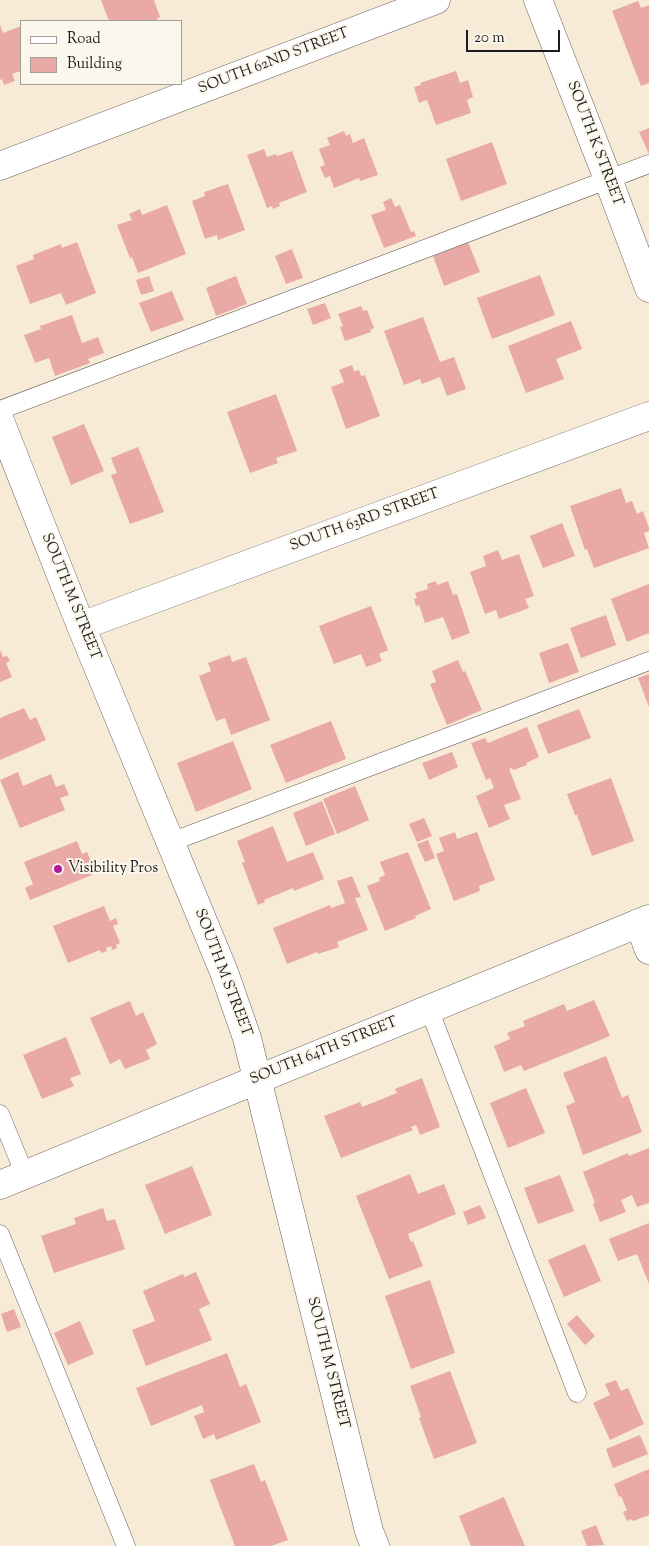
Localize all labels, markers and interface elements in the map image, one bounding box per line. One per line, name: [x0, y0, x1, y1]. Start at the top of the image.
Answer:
legend: [20, 20, 182, 85]
scale bar: [469, 20, 563, 52]
street label: SOUTH 62ND STREET: [196, 25, 352, 99]
text: 20 m: [474, 28, 505, 49]
text: Road: [67, 29, 101, 50]
text: Building: [67, 54, 122, 75]
street label: SOUTH K STREET: [562, 79, 626, 209]
street label: SOUTH 63RD STREET: [288, 486, 442, 556]
street label: SOUTH M STREET: [36, 531, 104, 663]
place label: Visibility Pros: [68, 860, 158, 878]
marker: Visibility Pros: [52, 863, 64, 875]
street label: SOUTH M STREET: [189, 907, 255, 1039]
street label: SOUTH 64TH STREET: [248, 1014, 400, 1090]
street label: SOUTH M STREET: [302, 1295, 352, 1431]

